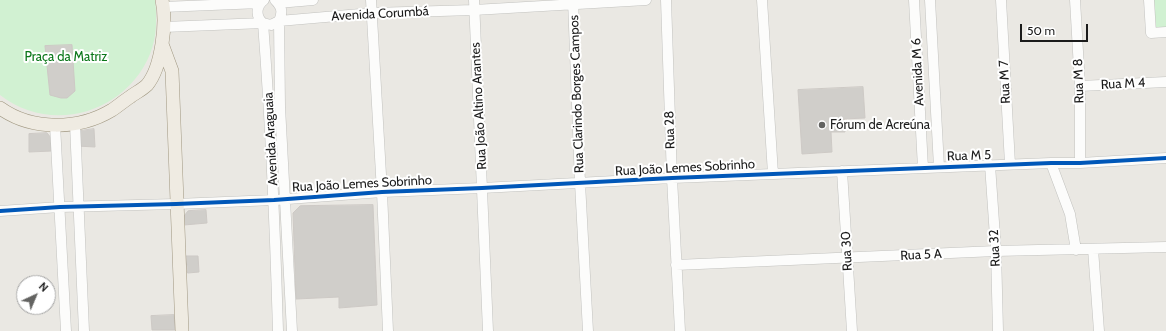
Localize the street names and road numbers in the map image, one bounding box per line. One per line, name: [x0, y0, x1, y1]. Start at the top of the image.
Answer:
street label: Avenida Corumbá: [331, 4, 429, 24]
street label: Rua Clarindo Borges Campos: [566, 15, 588, 173]
street label: Avenida M 6: [908, 38, 928, 106]
street label: Rua João Altino Arantes: [468, 42, 490, 170]
street label: Rua M 8: [1070, 58, 1088, 104]
street label: Rua M 7: [996, 60, 1014, 104]
street label: Rua M 4: [1100, 75, 1146, 93]
street label: Avenida Araguaia: [261, 92, 281, 186]
street label: Rua 28: [662, 111, 678, 149]
street label: Rua M 5: [947, 147, 991, 165]
street label: Rua João Lemes Sobrinho: [615, 157, 755, 179]
street label: Rua João Lemes Sobrinho: [292, 173, 432, 195]
street label: Rua 32: [986, 229, 1004, 267]
street label: Rua 30: [838, 231, 856, 271]
street label: Rua 5 A: [900, 246, 942, 264]

